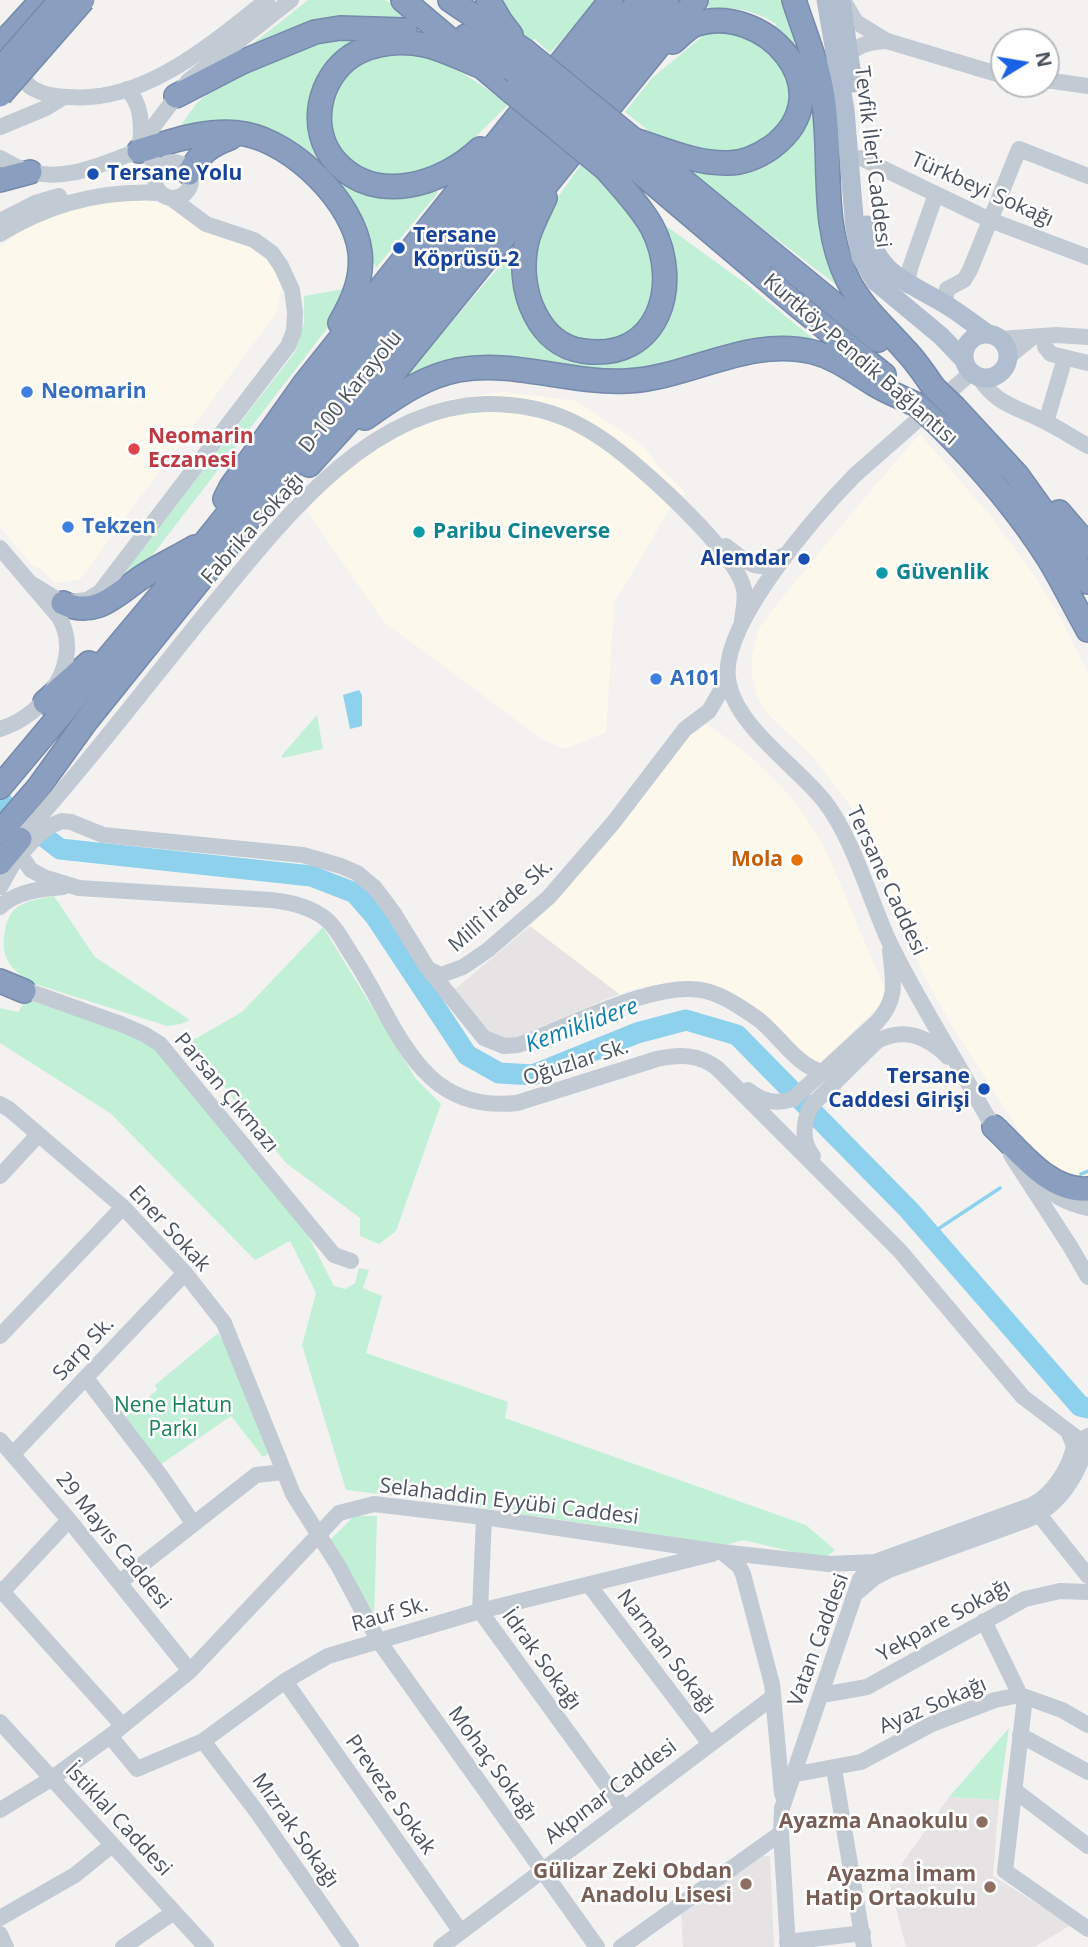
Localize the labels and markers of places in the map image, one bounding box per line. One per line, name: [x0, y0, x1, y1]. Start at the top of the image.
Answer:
place label: Tersane Yolu: [107, 161, 242, 187]
marker: Tersane Yolu: [85, 166, 101, 182]
place label: Tersane Köprüsü-2: [413, 223, 520, 273]
marker: Tersane Köprüsü-2: [391, 240, 407, 256]
place label: Neomarin: [41, 379, 147, 405]
marker: Neomarin: [19, 384, 35, 400]
place label: Neomarin Eczanesi: [148, 424, 254, 474]
marker: Neomarin Eczanesi: [126, 441, 142, 457]
place label: Tekzen: [82, 514, 156, 540]
marker: Tekzen: [60, 519, 76, 535]
place label: Paribu Cineverse: [433, 519, 610, 545]
marker: Paribu Cineverse: [411, 524, 427, 540]
place label: Alemdar: [701, 546, 790, 572]
marker: Alemdar: [796, 551, 812, 567]
place label: Güvenlik: [896, 560, 989, 586]
marker: Güvenlik: [874, 565, 890, 581]
place label: A101: [670, 666, 721, 692]
marker: A101: [648, 671, 664, 687]
place label: Mola: [731, 847, 783, 873]
marker: Mola: [789, 852, 805, 868]
place label: Tersane Caddesi Girişi: [828, 1064, 970, 1114]
marker: Tersane Caddesi Girişi: [976, 1081, 992, 1097]
place label: Ayazma Anaokulu: [779, 1809, 968, 1835]
marker: Ayazma Anaokulu: [974, 1814, 990, 1830]
place label: Gülizar Zeki Obdan Anadolu Lisesi: [533, 1859, 732, 1909]
place label: Ayazma İmam Hatip Ortaokulu: [805, 1862, 976, 1912]
marker: Gülizar Zeki Obdan Anadolu Lisesi: [738, 1876, 754, 1892]
marker: Ayazma İmam Hatip Ortaokulu: [982, 1879, 998, 1895]

